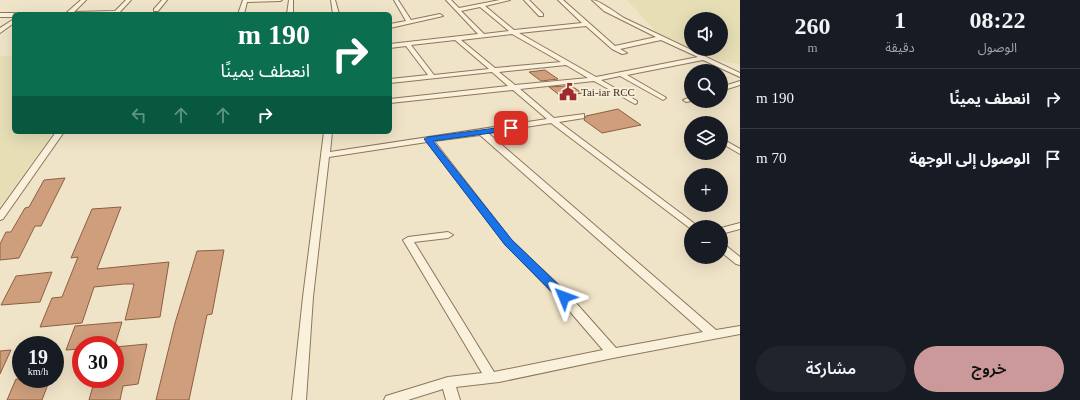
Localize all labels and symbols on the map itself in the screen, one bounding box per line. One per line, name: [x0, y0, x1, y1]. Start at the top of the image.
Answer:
public building icon: Tai-iar RCC: [558, 82, 578, 102]
place label: Tai-iar RCC: [581, 86, 635, 98]
pin: [494, 111, 528, 145]
position arrow: [543, 276, 585, 318]
speed limit sign: 30: [72, 336, 124, 388]

